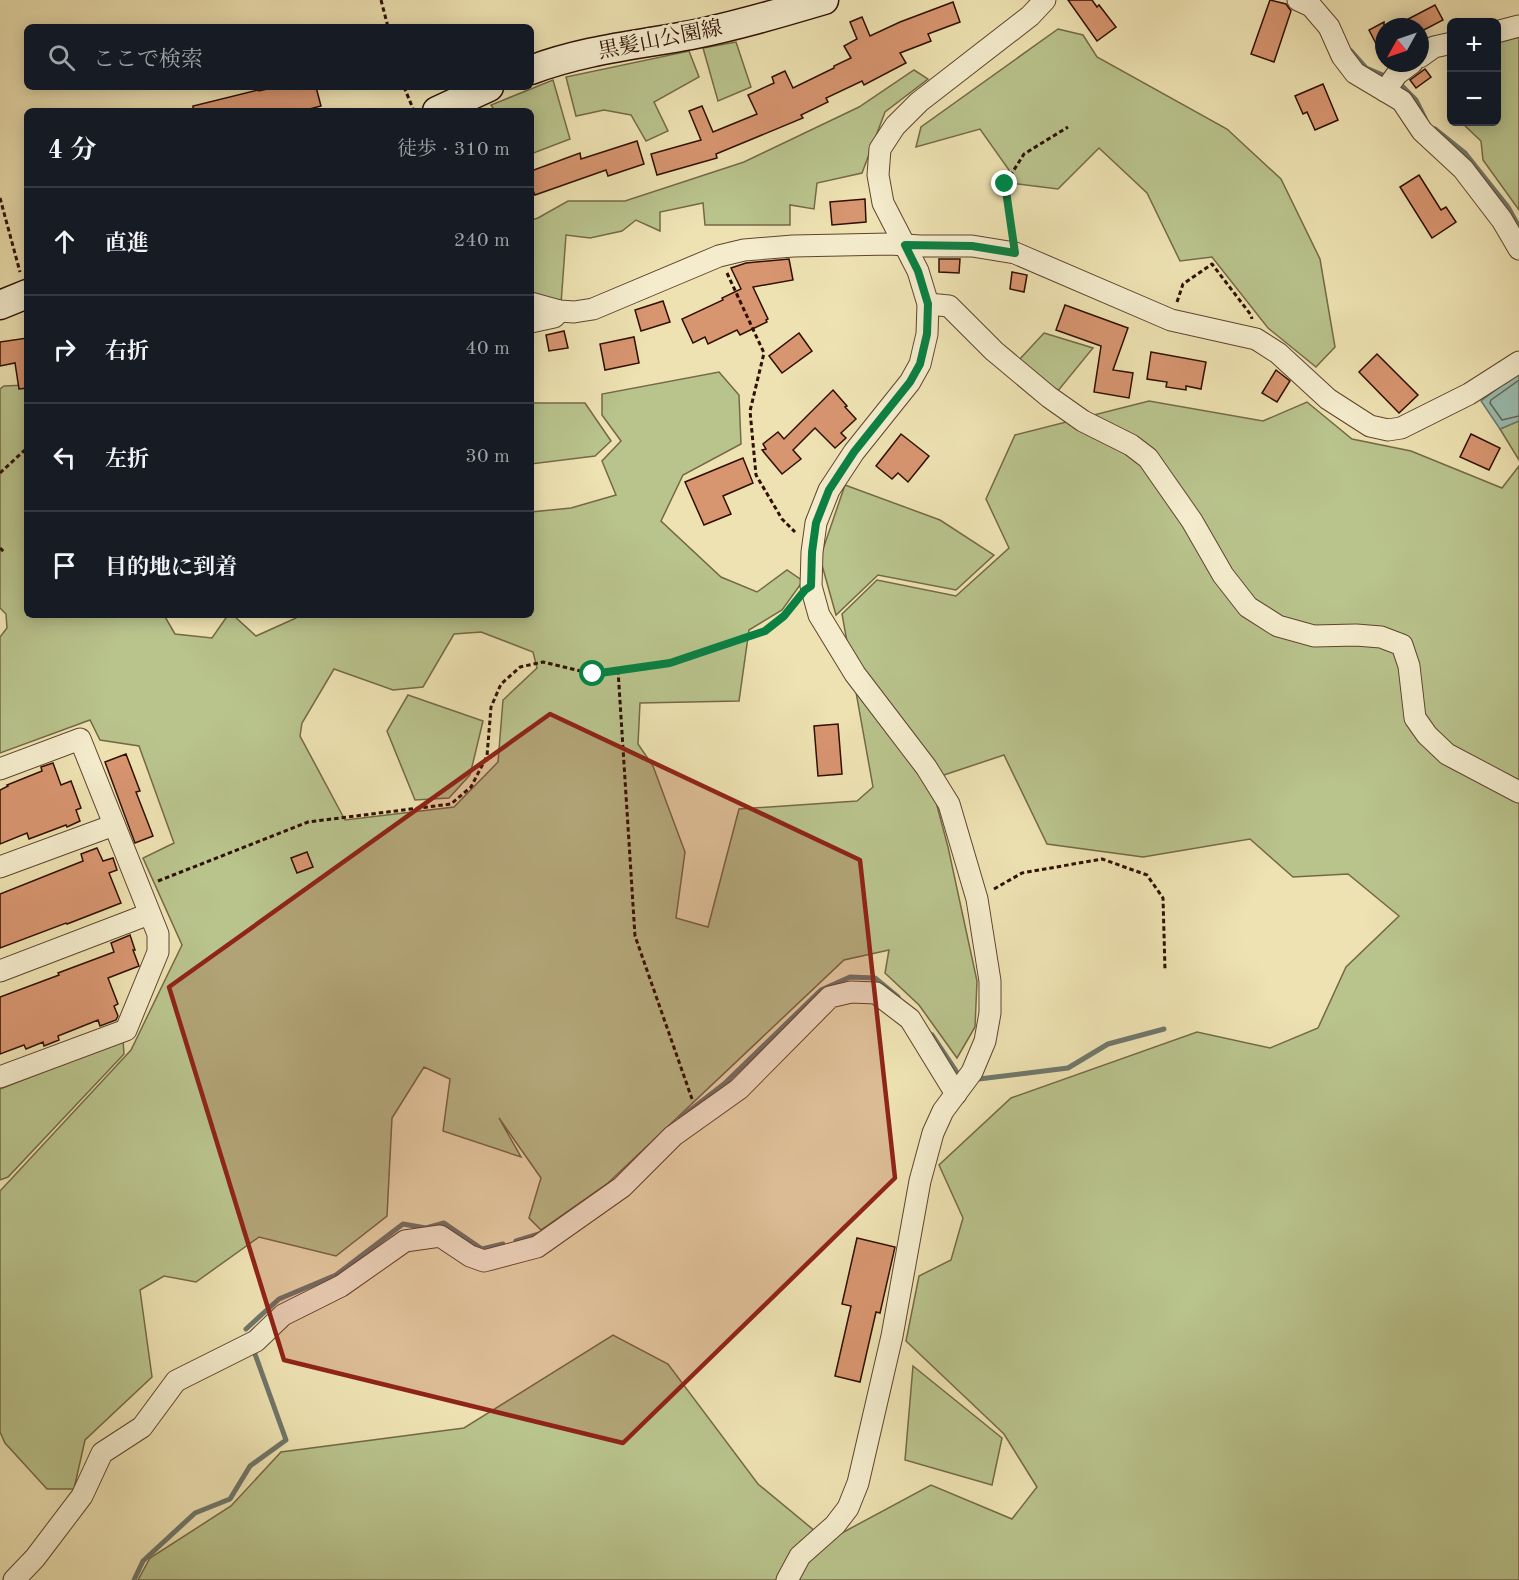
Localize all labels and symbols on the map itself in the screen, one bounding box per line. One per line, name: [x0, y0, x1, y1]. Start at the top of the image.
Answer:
street label: 黒髪山公園線: [596, 16, 724, 63]
north arrow: [1375, 18, 1429, 72]
route end: [991, 170, 1017, 196]
route start: [579, 660, 605, 686]

